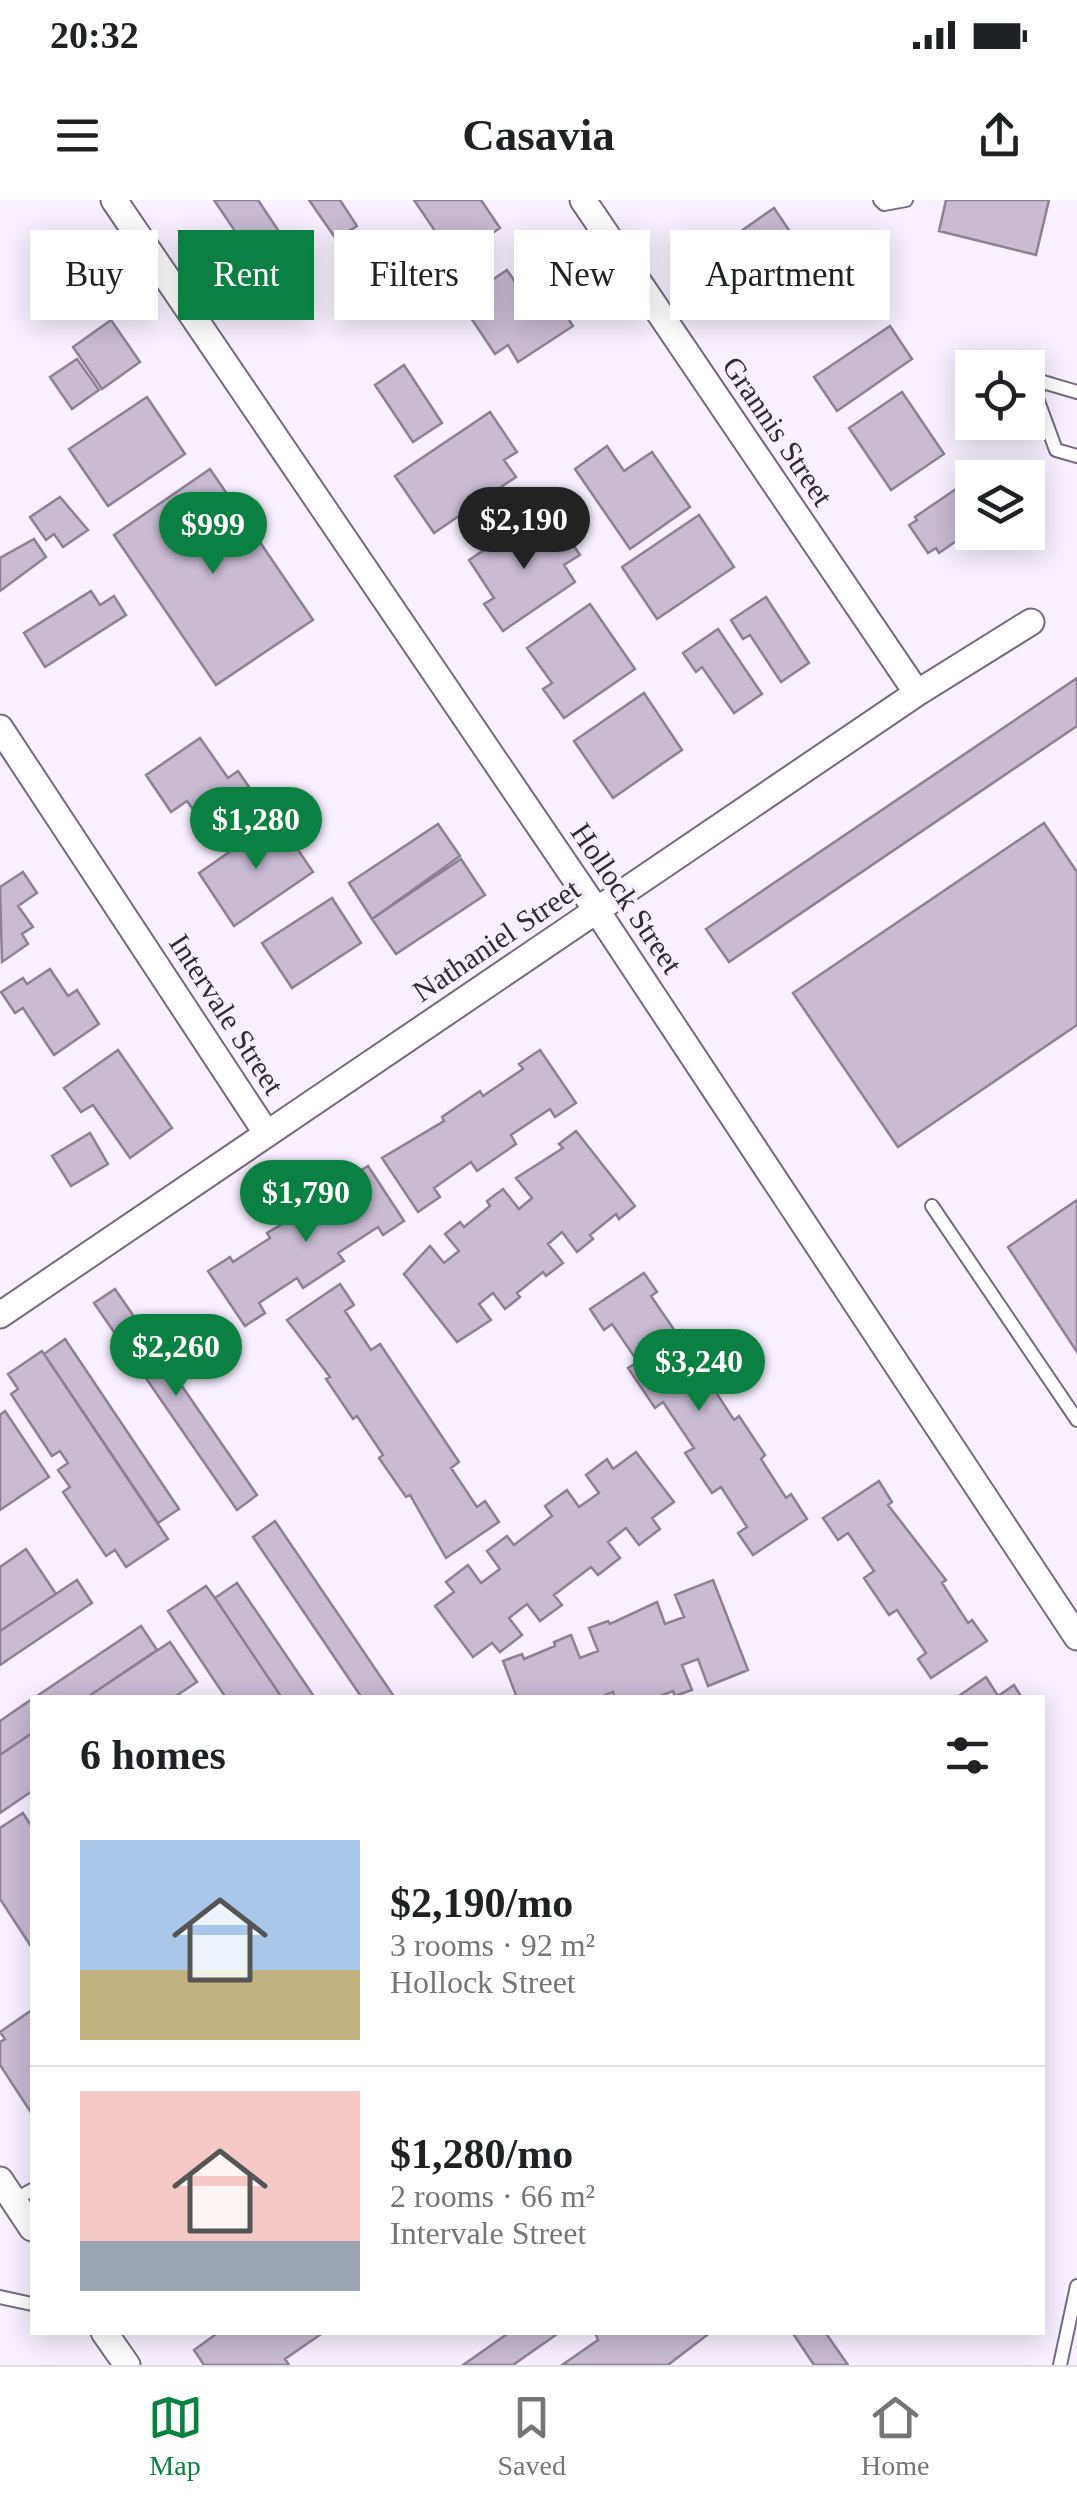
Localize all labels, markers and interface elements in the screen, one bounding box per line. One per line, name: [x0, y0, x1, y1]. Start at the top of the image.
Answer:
text: 20:32: [50, 14, 139, 56]
icon: menu: [50, 108, 105, 163]
icon: share: [972, 108, 1027, 163]
text: Casavia: [462, 110, 615, 160]
chip: Buy: [30, 230, 158, 320]
chip: Rent: [178, 230, 314, 320]
chip: Filters: [334, 230, 494, 320]
chip: New: [514, 230, 650, 320]
chip: Apartment: [670, 230, 890, 320]
street label: Grannis Street: [716, 350, 840, 512]
map controls: [955, 350, 1045, 550]
button: locate: [955, 350, 1045, 440]
button: layers: [955, 460, 1045, 550]
pin: $2,190: [443, 487, 605, 572]
pin: $999: [154, 492, 272, 577]
text: $2,190: [480, 501, 568, 537]
text: $999: [181, 506, 245, 542]
pin: $1,280: [175, 787, 337, 872]
text: $1,280: [212, 801, 300, 837]
street label: Hollock Street: [565, 817, 690, 980]
street label: Nathaniel Street: [406, 872, 586, 1008]
street label: Intervale Street: [163, 928, 291, 1101]
pin: $1,790: [225, 1160, 387, 1245]
text: $1,790: [262, 1174, 350, 1210]
pin: $2,260: [95, 1314, 257, 1399]
text: $2,260: [132, 1328, 220, 1364]
pin: $3,240: [618, 1329, 780, 1414]
text: $3,240: [655, 1343, 743, 1379]
icon: filters: [940, 1728, 995, 1783]
text: 6 homes: [80, 1732, 226, 1778]
icon: home: [160, 1880, 280, 2000]
text: $2,190/mo: [390, 1880, 573, 1926]
text: 3 rooms · 92 m²: [390, 1927, 595, 1963]
text: Hollock Street: [390, 1964, 576, 2000]
icon: home: [160, 2131, 280, 2251]
text: $1,280/mo: [390, 2131, 573, 2177]
text: 2 rooms · 66 m²: [390, 2178, 595, 2214]
text: Intervale Street: [390, 2215, 586, 2251]
tab: Map: [148, 2390, 203, 2482]
tab: Saved: [498, 2390, 566, 2482]
tab: Home: [861, 2390, 929, 2482]

